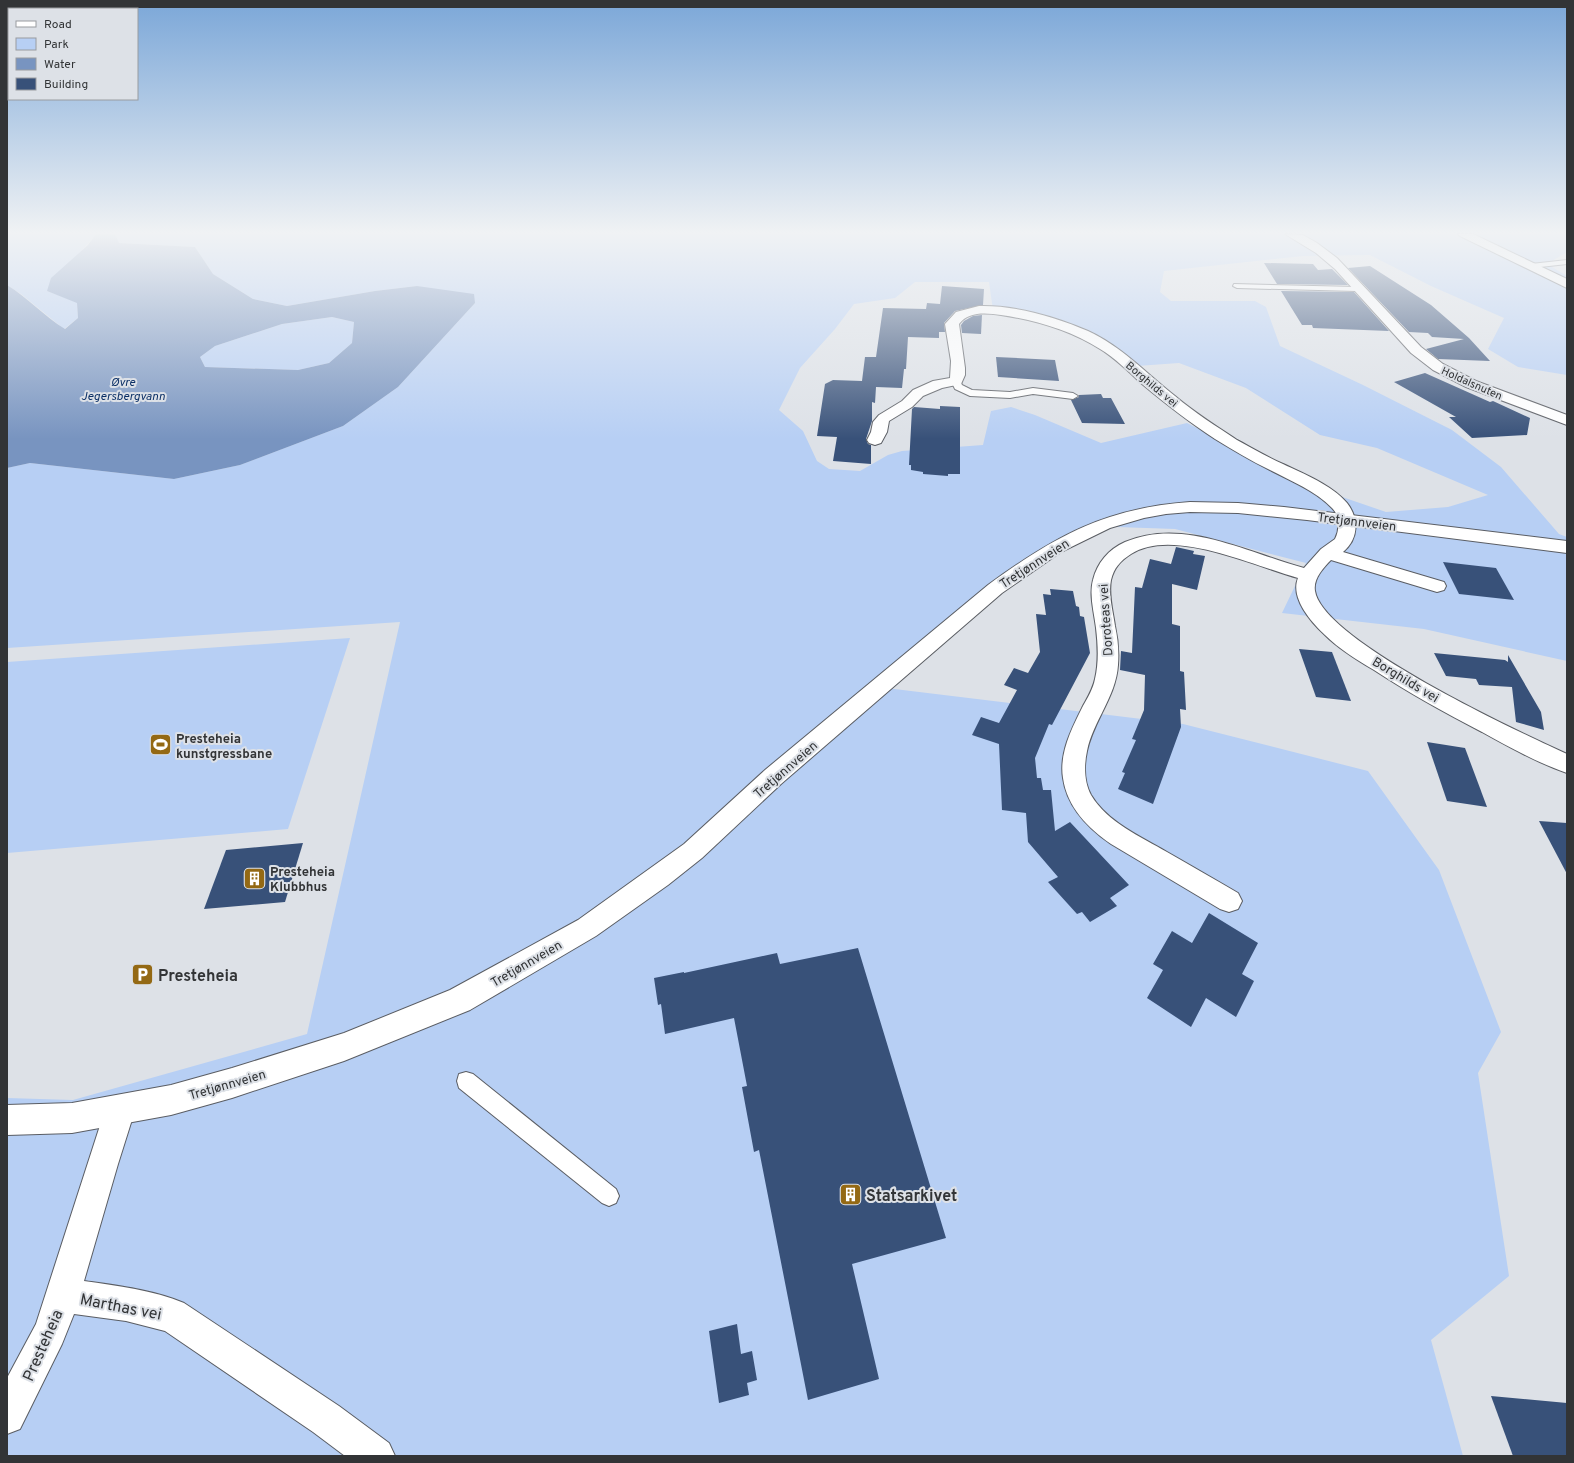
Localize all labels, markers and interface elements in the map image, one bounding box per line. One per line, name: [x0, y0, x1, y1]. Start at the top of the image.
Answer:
legend: [8, 8, 138, 100]
text: Road: [44, 17, 72, 33]
text: Park: [44, 37, 69, 53]
text: Water: [44, 57, 76, 73]
text: Building: [44, 77, 88, 93]
street label: Borghilds vei: [1122, 359, 1180, 411]
street label: Holdalsnuten: [1439, 364, 1504, 404]
water label: Øvre Jegersbergvann: [81, 375, 165, 405]
street label: Tretjønnveien: [1316, 510, 1397, 536]
street label: Tretjønnveien: [997, 536, 1073, 593]
street label: Doroteas vei: [1096, 583, 1117, 657]
street label: Borghilds vei: [1369, 654, 1441, 707]
sports icon: Presteheia kunstgressbane: [148, 732, 174, 758]
place label: Presteheia kunstgressbane: [176, 732, 272, 763]
street label: Tretjønnveien: [751, 738, 822, 803]
building icon: Presteheia Klubbhus: [241, 865, 267, 891]
place label: Presteheia Klubbhus: [270, 865, 335, 896]
street label: Tretjønnveien: [489, 938, 565, 992]
parking icon: Presteheia: [129, 962, 155, 988]
place label: Presteheia: [158, 967, 238, 987]
street label: Tretjønnveien: [187, 1067, 268, 1105]
building icon: Statsarkivet: [838, 1182, 864, 1208]
place label: Statsarkivet: [866, 1187, 957, 1207]
street label: Marthas vei: [78, 1290, 163, 1326]
street label: Presteheia: [19, 1307, 69, 1385]

